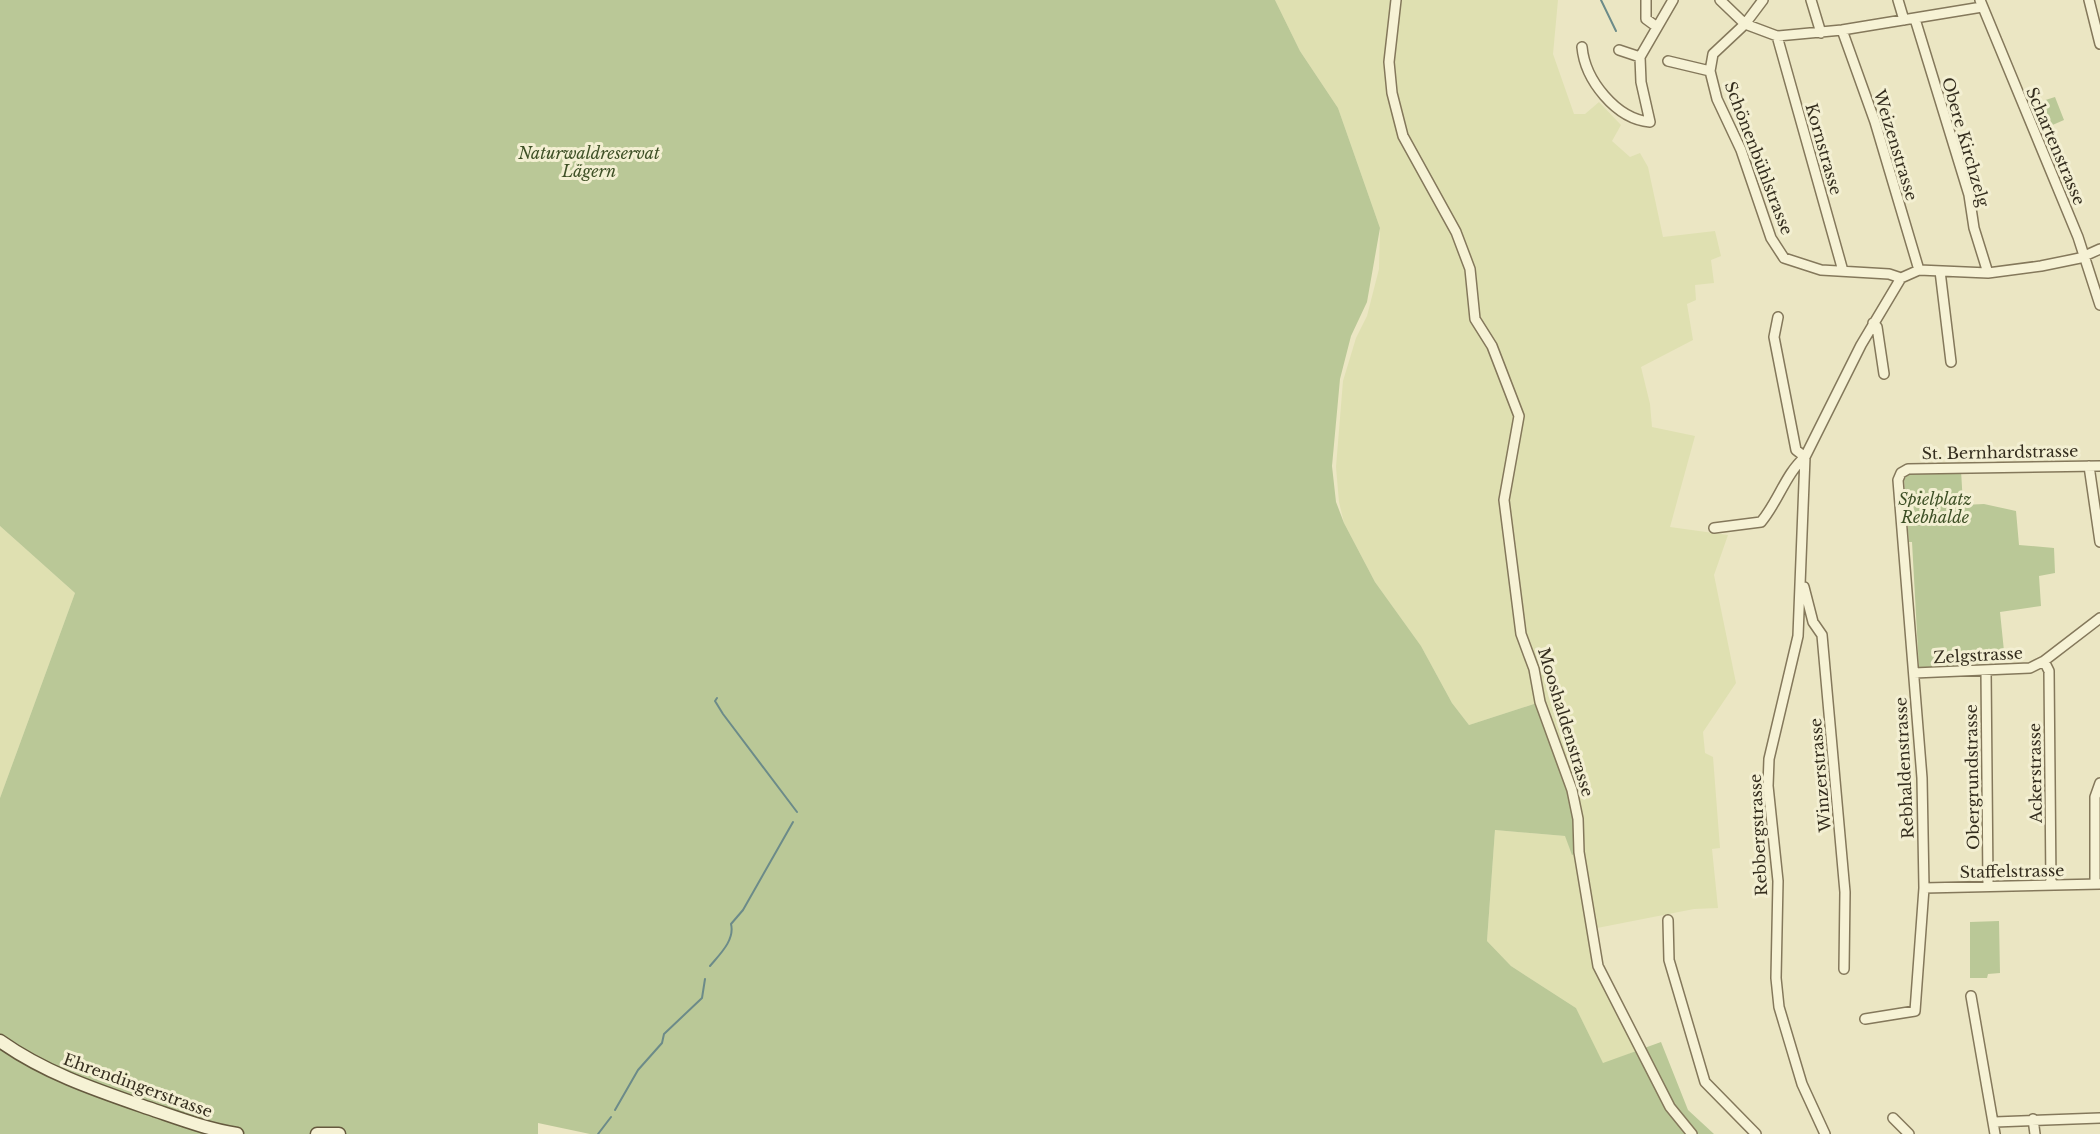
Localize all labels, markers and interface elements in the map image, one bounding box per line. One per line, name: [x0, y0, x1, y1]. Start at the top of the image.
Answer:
street label: Obere Kirchzelg: [1938, 75, 1994, 209]
street label: Schönenbühlstrasse: [1721, 79, 1797, 237]
street label: Schartenstrasse: [2022, 84, 2090, 208]
street label: Weizenstrasse: [1869, 86, 1922, 203]
street label: Kornstrasse: [1801, 101, 1847, 197]
park label: Naturwaldreservat Lägern: [517, 143, 660, 181]
street label: St. Bernhardstrasse: [1921, 441, 2079, 463]
park label: Spielplatz Rebhalde: [1898, 489, 1972, 527]
street label: Zelgstrasse: [1933, 643, 2023, 667]
street label: Mooshaldenstrasse: [1534, 645, 1598, 799]
street label: Rebhaldenstrasse: [1890, 697, 1918, 839]
street label: Obergrundstrasse: [1961, 704, 1983, 850]
street label: Winzerstrasse: [1805, 717, 1835, 834]
street label: Ackerstrasse: [2024, 723, 2046, 824]
street label: Rebbergstrasse: [1745, 773, 1771, 897]
street label: Staffelstrasse: [1960, 860, 2064, 882]
street label: Ehrendingerstrasse: [61, 1049, 215, 1121]

